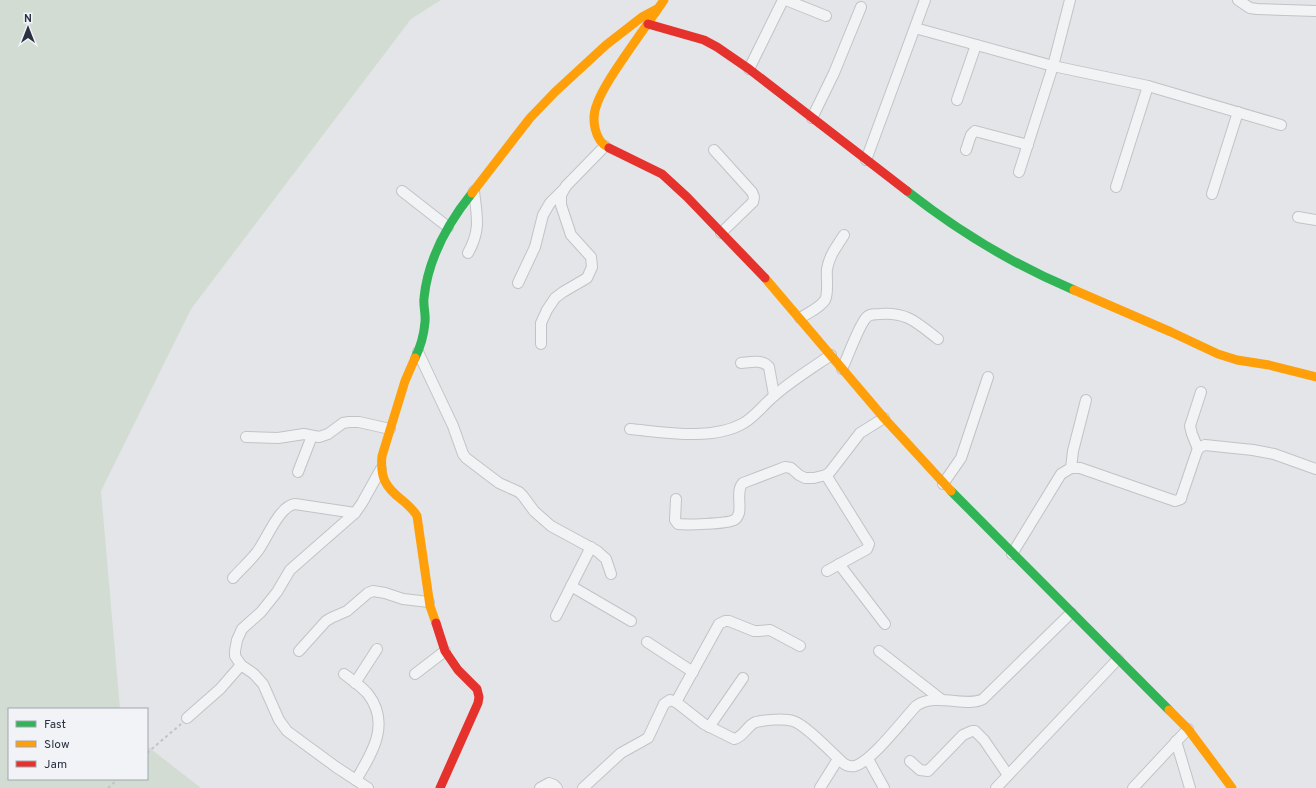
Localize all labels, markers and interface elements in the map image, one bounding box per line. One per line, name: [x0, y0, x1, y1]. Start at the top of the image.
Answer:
north arrow: [8, 8, 48, 48]
text: N: [24, 12, 32, 26]
legend: [8, 708, 148, 780]
text: Fast: [44, 717, 66, 733]
text: Slow: [44, 737, 70, 753]
text: Jam: [44, 757, 67, 773]

